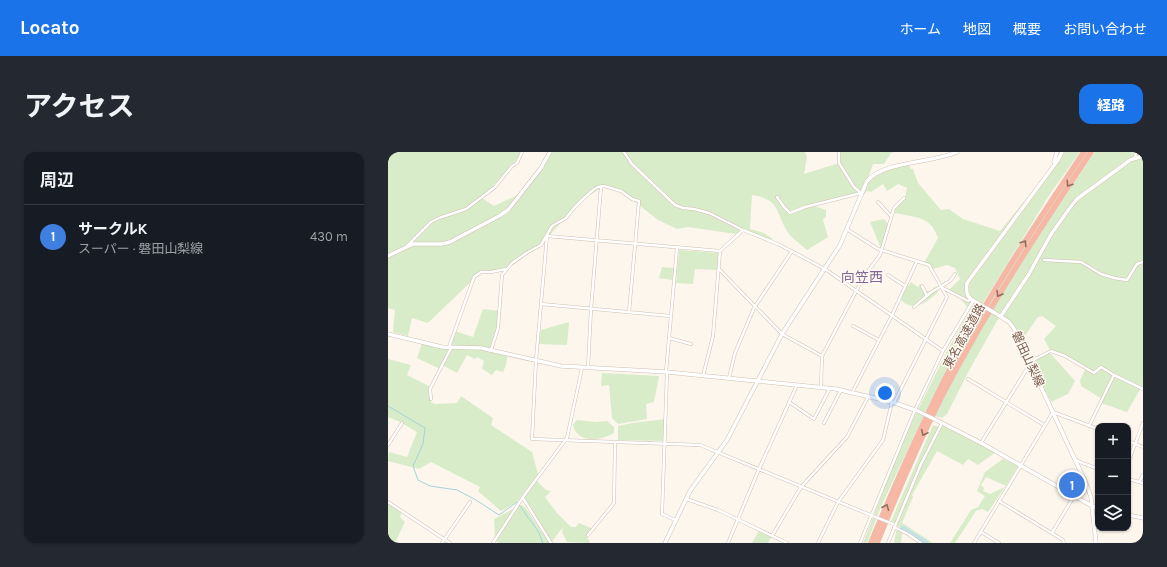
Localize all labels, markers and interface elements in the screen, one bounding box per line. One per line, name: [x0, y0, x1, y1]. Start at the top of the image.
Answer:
text: Locato: [20, 17, 80, 39]
text: ホーム: [899, 21, 941, 38]
text: 地図: [963, 21, 991, 38]
text: 概要: [1013, 21, 1041, 38]
text: お問い合わせ: [1063, 21, 1147, 38]
button: 経路: [1079, 84, 1143, 124]
text: アクセス: [24, 90, 135, 123]
text: 周辺: [40, 170, 74, 190]
one-way arrow: [1067, 180, 1074, 187]
text: サークルK: [78, 220, 147, 238]
text: 1: [51, 229, 55, 244]
text: 430 m: [310, 229, 348, 244]
one-way arrow: [1019, 240, 1026, 247]
text: スーパー · 磐田山梨線: [78, 241, 203, 256]
district label: 向笠西: [841, 269, 883, 286]
one-way arrow: [997, 290, 1004, 297]
street label: 東名高速道路: [940, 301, 988, 371]
street label: 磐田山梨線: [1009, 329, 1047, 389]
your location: [875, 383, 895, 403]
map controls: [1095, 423, 1131, 531]
button: +: [1095, 423, 1131, 459]
one-way arrow: [921, 429, 929, 436]
button: −: [1095, 459, 1131, 495]
pin: 1: [1059, 470, 1085, 500]
button: layers: [1095, 495, 1131, 531]
one-way arrow: [881, 503, 889, 510]

